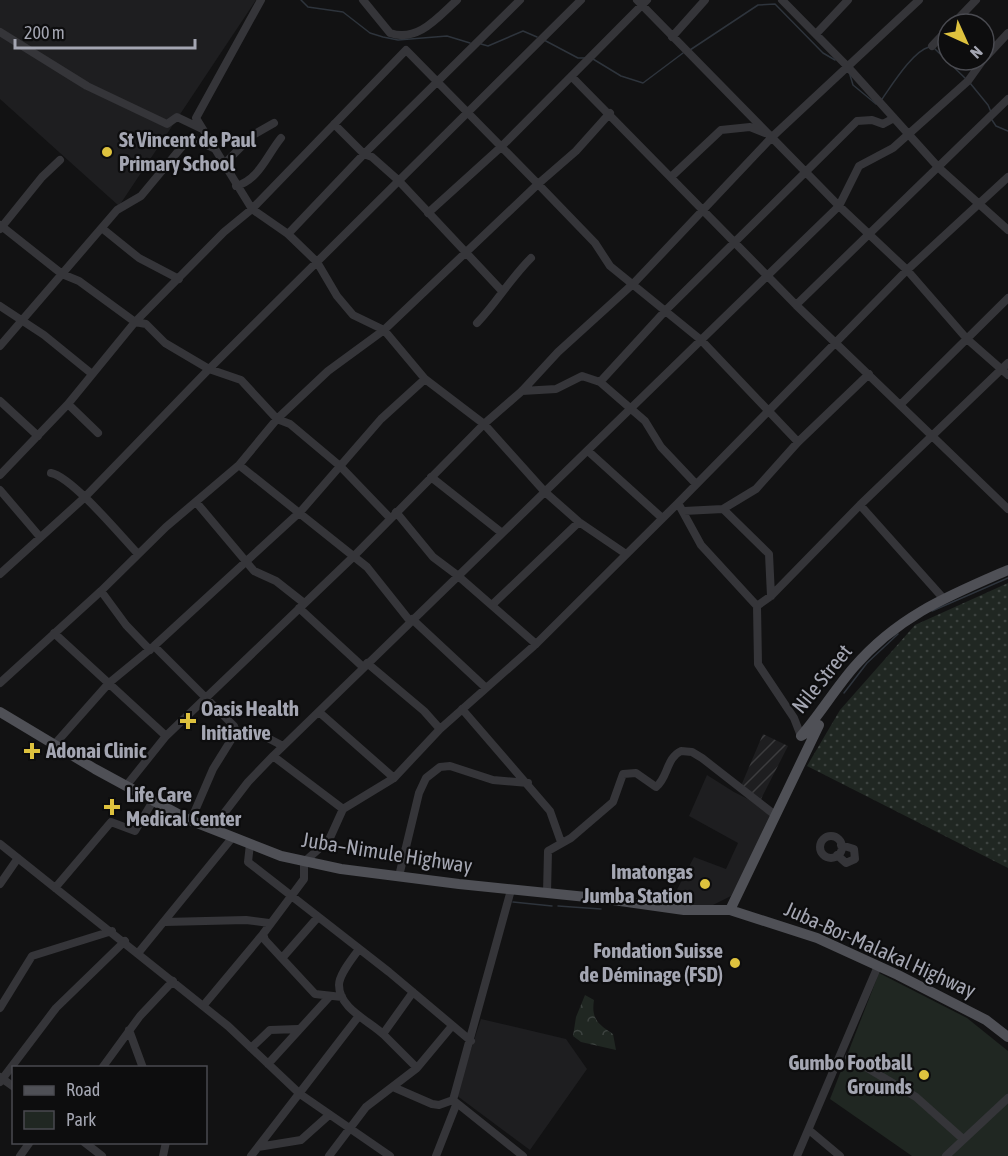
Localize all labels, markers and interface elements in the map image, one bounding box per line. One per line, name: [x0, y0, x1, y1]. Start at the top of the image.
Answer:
scale bar: [15, 12, 195, 50]
north arrow: [936, 12, 996, 72]
text: 200 m: [24, 22, 65, 43]
text: N: [967, 43, 986, 62]
place label: St Vincent de Paul Primary School: [119, 127, 257, 175]
marker: St Vincent de Paul Primary School: [100, 145, 114, 159]
street label: Nile Street: [786, 639, 856, 717]
place label: Oasis Health Initiative: [201, 696, 299, 744]
marker: Oasis Health Initiative: [179, 712, 197, 730]
place label: Adonai Clinic: [45, 738, 147, 762]
marker: Adonai Clinic: [23, 742, 41, 760]
place label: Life Care Medical Center: [126, 782, 242, 830]
marker: Life Care Medical Center: [103, 798, 121, 816]
street label: Juba–Nimule Highway: [300, 827, 474, 877]
place label: Imatongas Jumba Station: [582, 859, 694, 907]
marker: Imatongas Jumba Station: [698, 877, 712, 891]
street label: Juba-Bor-Malakal Highway: [781, 896, 980, 1002]
place label: Fondation Suisse de Déminage (FSD): [579, 938, 723, 986]
marker: Fondation Suisse de Déminage (FSD): [728, 956, 742, 970]
place label: Gumbo Football Grounds: [788, 1050, 913, 1098]
legend: [12, 1066, 207, 1144]
marker: Gumbo Football Grounds: [917, 1068, 931, 1082]
text: Road: [66, 1079, 100, 1100]
text: Park: [66, 1109, 96, 1130]

